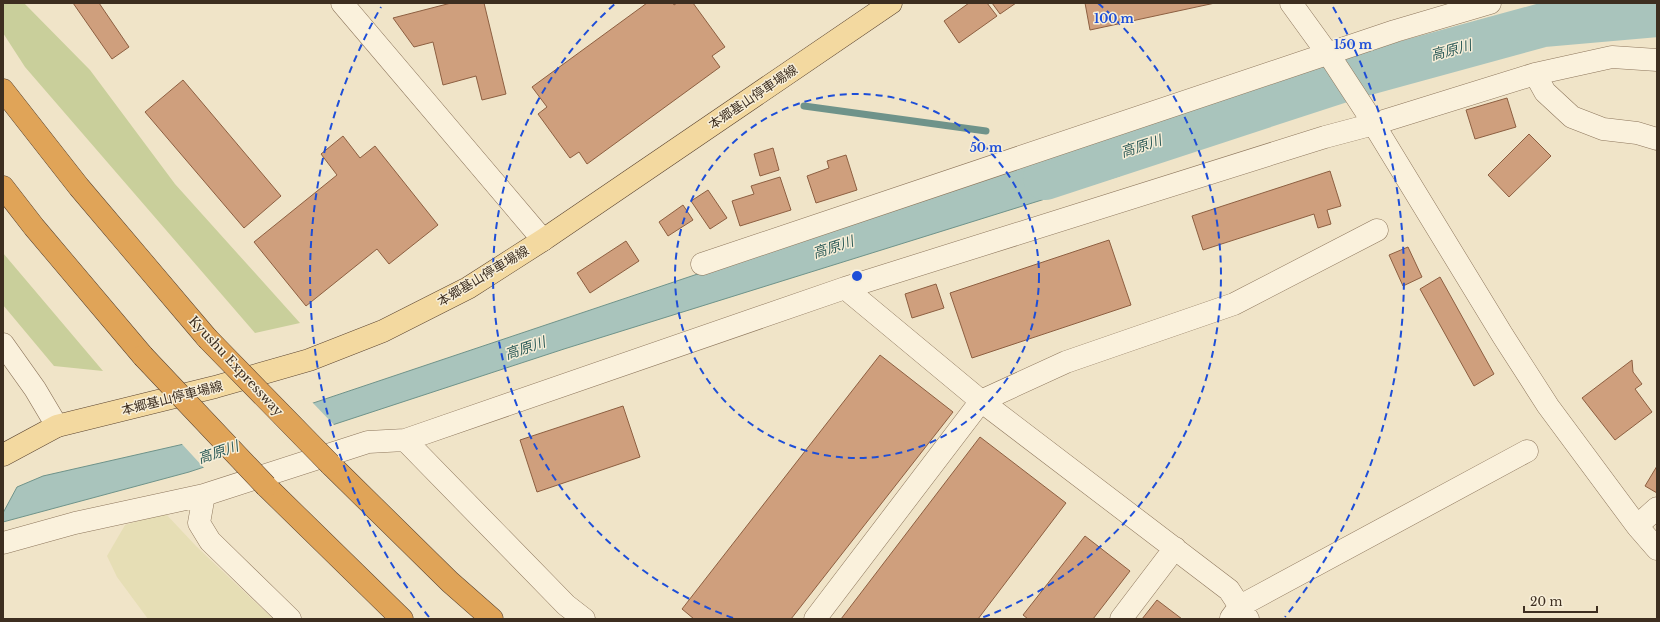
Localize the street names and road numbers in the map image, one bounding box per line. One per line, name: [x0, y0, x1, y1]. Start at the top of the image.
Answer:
street label: 本郷基山停車場線: [705, 61, 801, 133]
street label: 本郷基山停車場線: [434, 242, 532, 310]
street label: Kyushu Expressway: [185, 312, 287, 420]
street label: 本郷基山停車場線: [119, 377, 225, 419]

